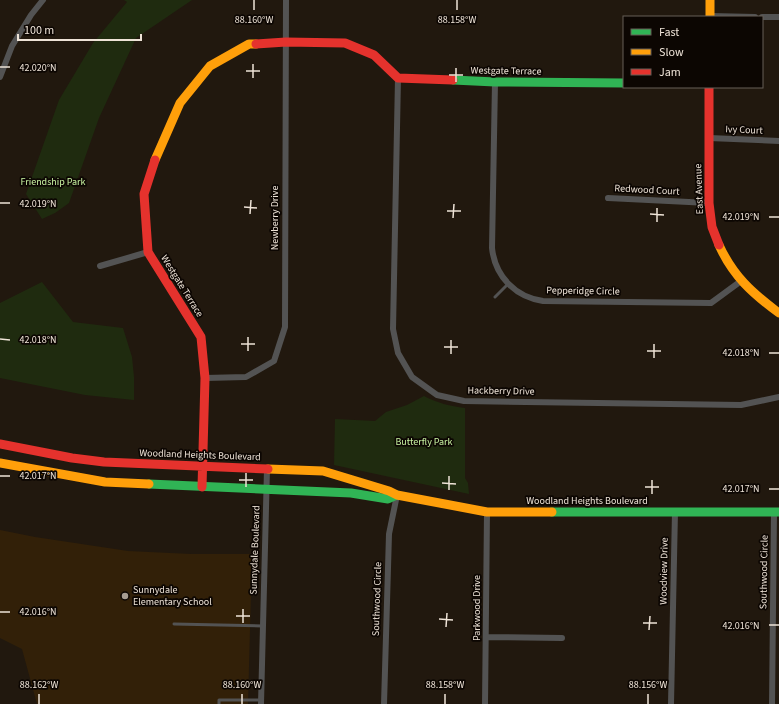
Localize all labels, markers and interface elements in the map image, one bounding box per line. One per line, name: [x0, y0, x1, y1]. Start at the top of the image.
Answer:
text: 88.160°W: [235, 13, 273, 27]
text: 88.158°W: [438, 13, 476, 27]
scale bar: [18, 16, 141, 42]
legend: [623, 16, 763, 88]
text: 100 m: [24, 22, 54, 39]
text: Fast: [659, 24, 679, 41]
text: Slow: [659, 44, 684, 61]
text: 42.020°N: [19, 61, 57, 75]
street label: Westgate Terrace: [470, 63, 542, 79]
text: Jam: [659, 64, 681, 81]
street label: Ivy Court: [725, 122, 764, 138]
street label: East Avenue: [691, 163, 707, 214]
park label: Friendship Park: [21, 175, 86, 189]
street label: Redwood Court: [614, 181, 680, 199]
street label: Newberry Drive: [268, 186, 282, 250]
text: 42.019°N: [19, 197, 57, 211]
text: 42.019°N: [722, 210, 760, 224]
street label: Westgate Terrace: [157, 252, 207, 320]
street label: Pepperidge Circle: [546, 283, 620, 299]
text: 42.018°N: [19, 333, 57, 347]
text: 42.018°N: [722, 346, 760, 360]
street label: Hackberry Drive: [467, 383, 535, 399]
park label: Butterfly Park: [395, 435, 453, 449]
street label: Woodland Heights Boulevard: [139, 446, 261, 464]
text: 42.017°N: [19, 469, 57, 483]
text: 42.017°N: [722, 482, 760, 496]
street label: Woodland Heights Boulevard: [526, 494, 648, 508]
street label: Sunnydale Boulevard: [246, 505, 264, 595]
street label: Southwood Circle: [756, 535, 772, 609]
street label: Woodview Drive: [656, 537, 672, 605]
street label: Southwood Circle: [369, 562, 385, 636]
street label: Parkwood Drive: [470, 575, 484, 641]
place label: Sunnydale Elementary School: [133, 583, 212, 609]
marker: Sunnydale Elementary School: [120, 591, 130, 601]
text: 42.016°N: [19, 605, 57, 619]
text: 42.016°N: [722, 619, 760, 633]
text: 88.162°W: [20, 678, 58, 692]
text: 88.160°W: [223, 678, 261, 692]
text: 88.158°W: [426, 678, 464, 692]
text: 88.156°W: [629, 678, 667, 692]

